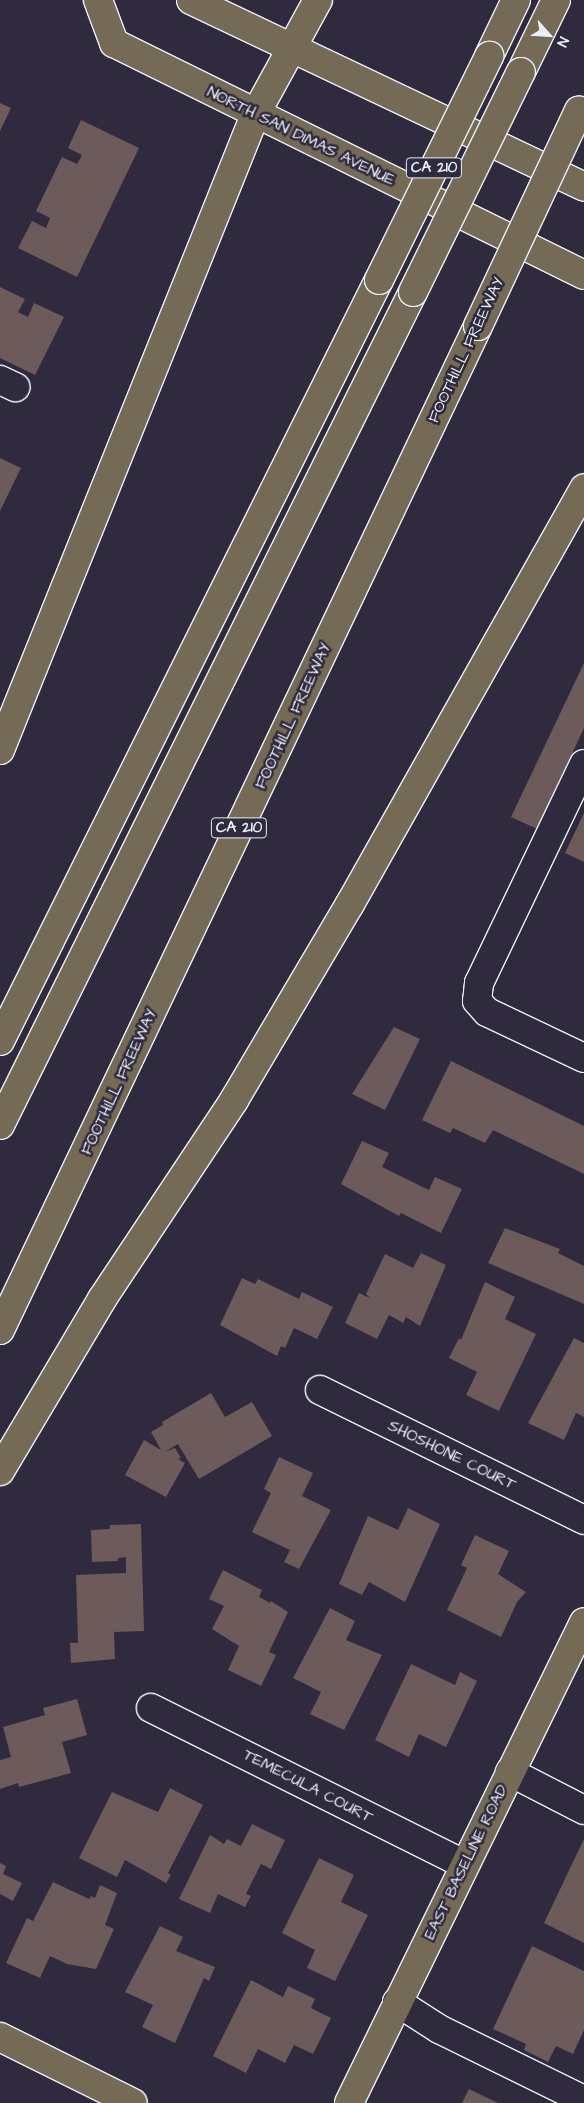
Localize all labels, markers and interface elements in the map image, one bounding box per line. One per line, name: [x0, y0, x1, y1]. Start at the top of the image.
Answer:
north arrow: [524, 10, 574, 60]
text: N: [552, 33, 573, 50]
street label: NORTH SAN DIMAS AVENUE: [204, 82, 398, 190]
road number: CA 210: [405, 156, 463, 180]
street label: FOOTHILL FREEWAY: [424, 274, 508, 426]
street label: FOOTHILL FREEWAY: [251, 640, 335, 792]
road number: CA 210: [210, 816, 268, 840]
street label: FOOTHILL FREEWAY: [77, 1006, 161, 1158]
street label: SHOSHONE COURT: [385, 1416, 519, 1494]
street label: TEMECULA COURT: [240, 1745, 376, 1827]
street label: EAST BASELINE ROAD: [420, 1781, 512, 1943]

